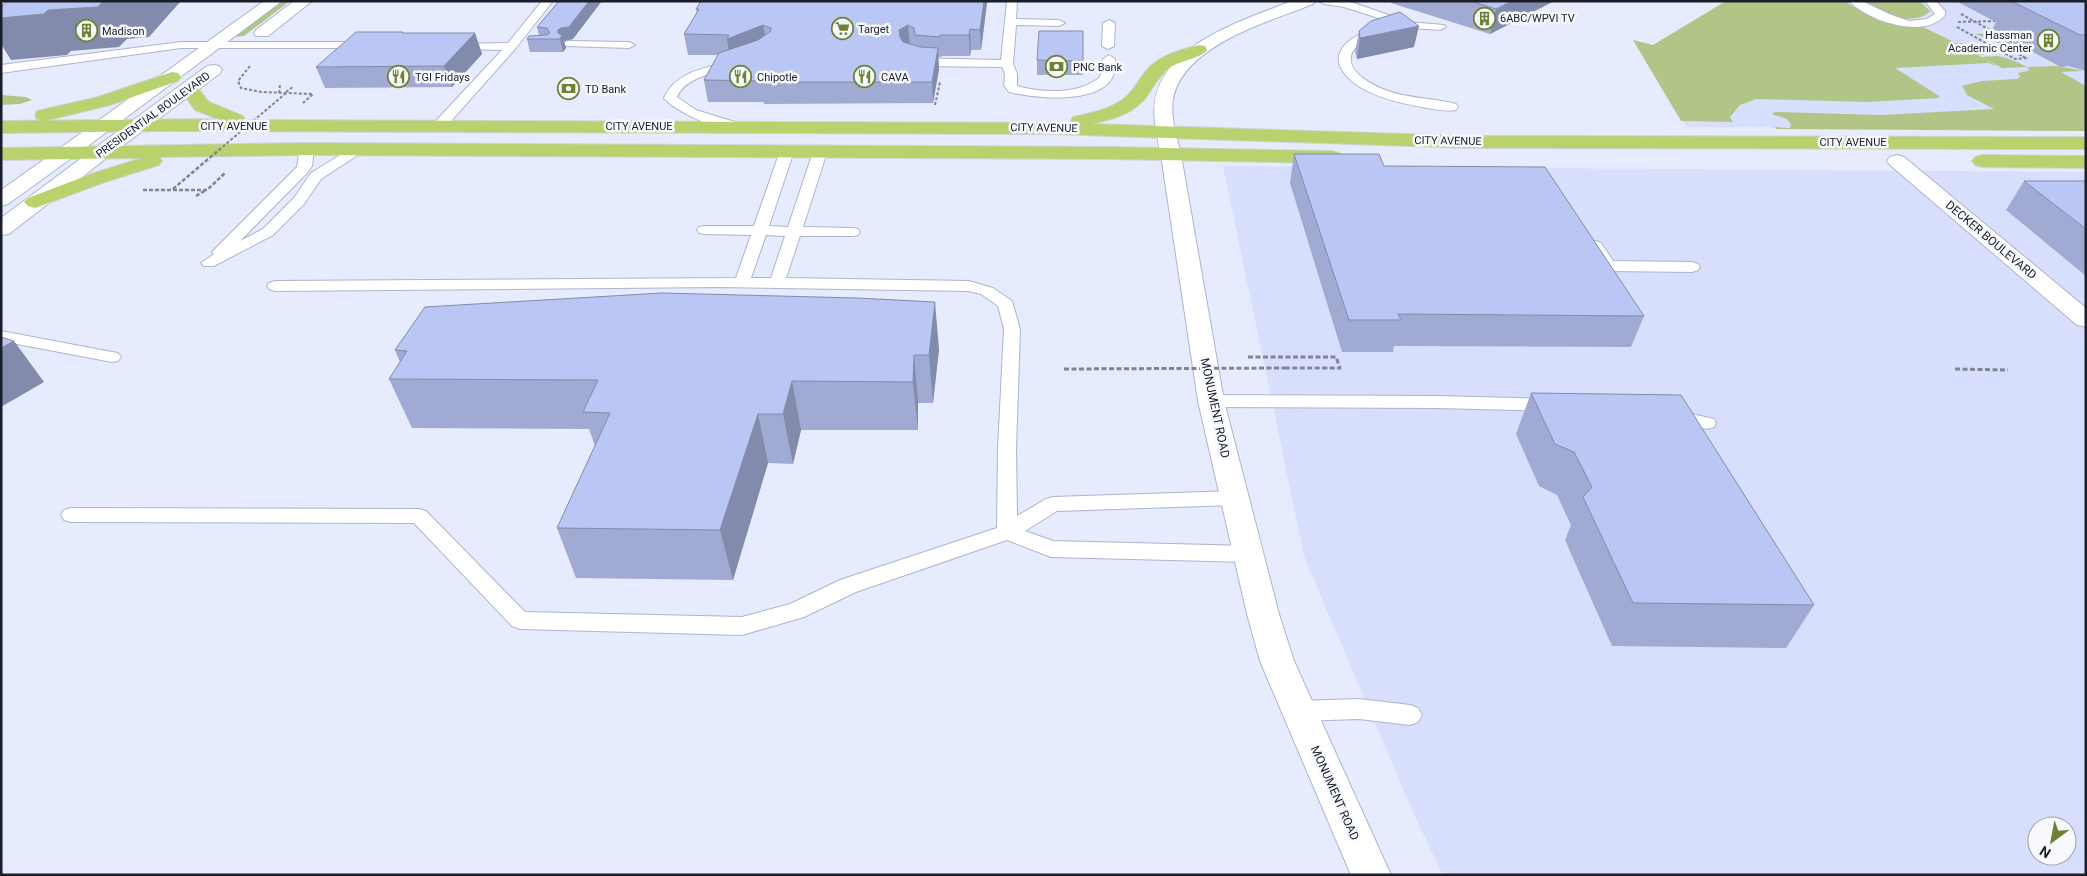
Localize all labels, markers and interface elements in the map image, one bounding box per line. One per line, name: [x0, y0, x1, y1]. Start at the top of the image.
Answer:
building icon: 6ABC/WPVI TV: [1472, 6, 1496, 30]
place label: 6ABC/WPVI TV: [1500, 12, 1575, 25]
supermarket icon: Target: [830, 17, 854, 41]
building icon: Madison: [74, 19, 98, 43]
place label: Target: [858, 23, 890, 36]
place label: Madison: [102, 25, 145, 38]
place label: Hassman Academic Center: [1948, 29, 2032, 55]
building icon: Hassman Academic Center: [2036, 29, 2060, 53]
bank icon: PNC Bank: [1045, 55, 1069, 79]
place label: PNC Bank: [1073, 61, 1123, 74]
restaurant icon: TGI Fridays: [387, 65, 411, 89]
restaurant icon: Chipotle: [729, 65, 753, 89]
restaurant icon: CAVA: [853, 65, 877, 89]
street label: PRESIDENTIAL BOULEVARD: [94, 69, 212, 161]
place label: TGI Fridays: [415, 71, 470, 84]
place label: Chipotle: [757, 71, 798, 84]
place label: CAVA: [881, 71, 909, 84]
bank icon: TD Bank: [557, 77, 581, 101]
place label: TD Bank: [585, 83, 626, 96]
street label: CITY AVENUE: [200, 120, 268, 133]
street label: CITY AVENUE: [605, 120, 673, 133]
street label: CITY AVENUE: [1010, 121, 1078, 135]
street label: CITY AVENUE: [1414, 134, 1482, 148]
street label: CITY AVENUE: [1819, 136, 1887, 149]
street label: DECKER BOULEVARD: [1943, 198, 2039, 282]
street label: MONUMENT ROAD: [1198, 357, 1232, 459]
street label: MONUMENT ROAD: [1308, 744, 1362, 842]
north arrow: [2027, 816, 2077, 866]
text: N: [2037, 843, 2054, 861]

